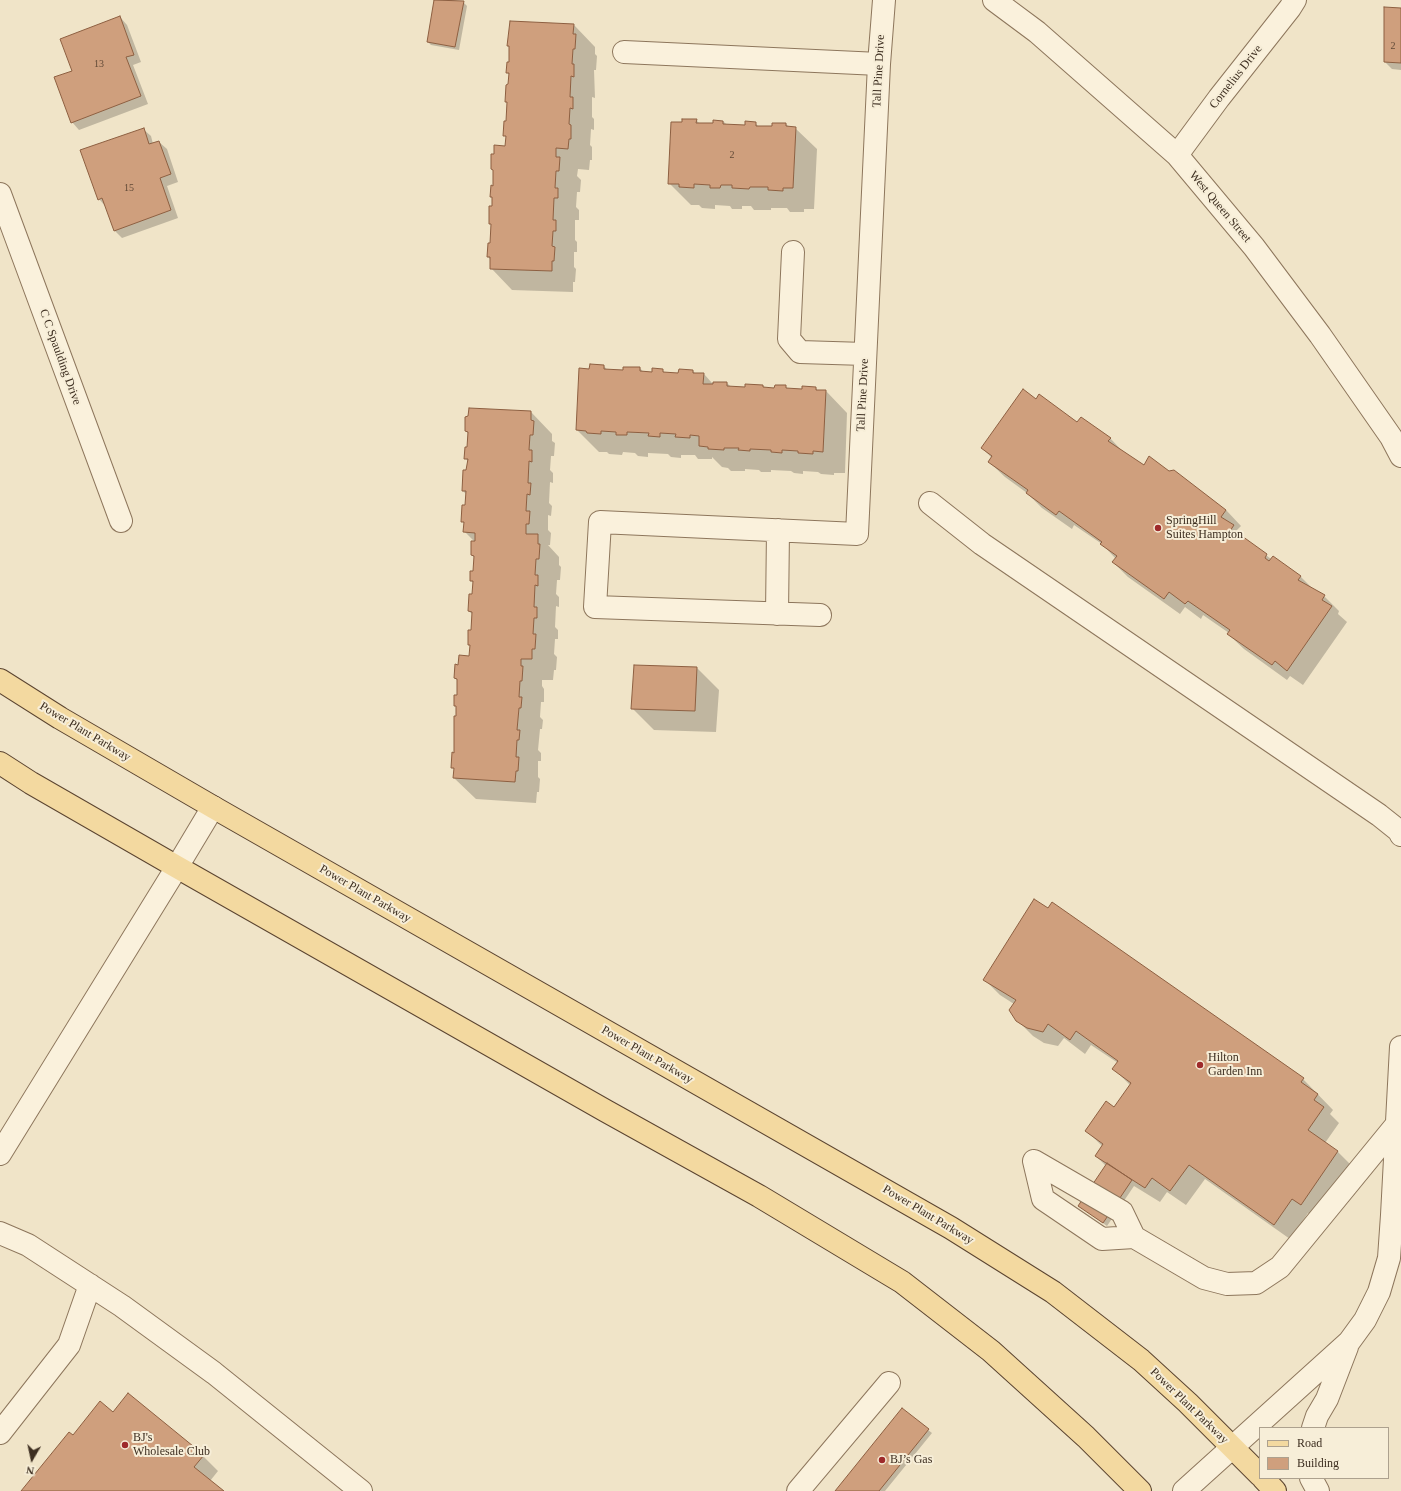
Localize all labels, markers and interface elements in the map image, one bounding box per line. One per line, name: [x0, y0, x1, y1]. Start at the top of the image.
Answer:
street label: Tall Pine Drive: [870, 34, 888, 108]
house number: 2: [1390, 40, 1396, 52]
street label: Cornelius Drive: [1207, 42, 1265, 112]
house number: 13: [94, 58, 104, 70]
house number: 2: [730, 149, 734, 161]
street label: West Queen Street: [1186, 168, 1254, 246]
house number: 15: [124, 182, 134, 194]
street label: C C Spaulding Drive: [36, 307, 84, 407]
street label: Tall Pine Drive: [854, 358, 872, 432]
place label: SpringHill Suites Hampton: [1166, 514, 1243, 542]
marker: SpringHill Suites Hampton: [1153, 523, 1163, 533]
street label: Power Plant Parkway: [37, 699, 133, 765]
street label: Power Plant Parkway: [317, 862, 413, 926]
street label: Power Plant Parkway: [599, 1023, 695, 1087]
place label: Hilton Garden Inn: [1208, 1051, 1262, 1079]
marker: Hilton Garden Inn: [1195, 1060, 1205, 1070]
street label: Power Plant Parkway: [880, 1182, 976, 1248]
street label: Power Plant Parkway: [1147, 1365, 1231, 1447]
legend: [1259, 1427, 1389, 1479]
place label: BJ's Wholesale Club: [133, 1431, 210, 1459]
text: Road: [1297, 1436, 1322, 1450]
north arrow: [12, 1439, 52, 1479]
marker: BJ's Wholesale Club: [120, 1440, 130, 1450]
place label: BJ’s Gas: [890, 1453, 932, 1467]
marker: BJ’s Gas: [877, 1455, 887, 1465]
text: Building: [1297, 1456, 1339, 1470]
text: N: [25, 1464, 35, 1477]

